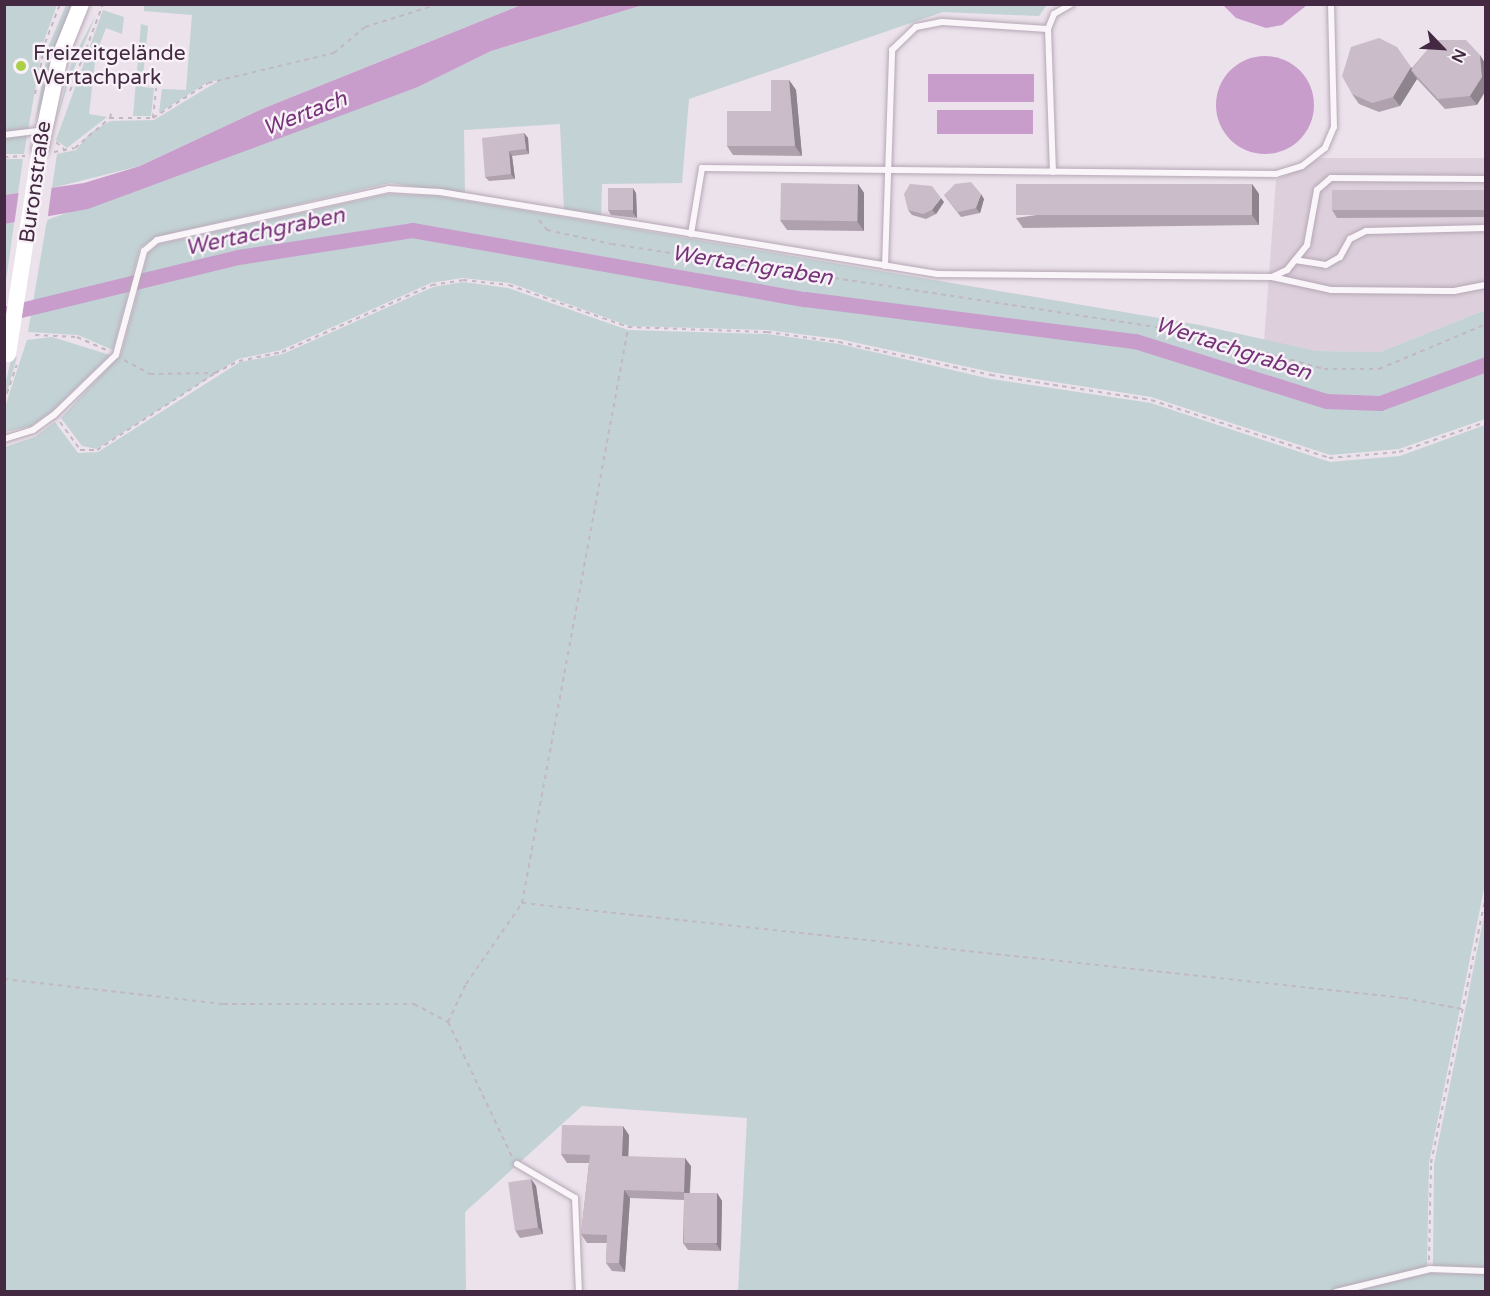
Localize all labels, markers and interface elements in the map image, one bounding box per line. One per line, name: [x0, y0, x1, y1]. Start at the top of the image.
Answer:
north arrow: [1412, 18, 1472, 78]
place label: Freizeitgelände Wertachpark: [33, 41, 186, 91]
text: N: [1447, 46, 1470, 66]
marker: Freizeitgelände Wertachpark: [14, 59, 28, 73]
water label: Wertach: [259, 86, 351, 142]
street label: Buronstraße: [15, 119, 57, 245]
water label: Wertachgraben: [183, 202, 347, 262]
water label: Wertachgraben: [670, 240, 834, 292]
water label: Wertachgraben: [1152, 311, 1314, 387]

